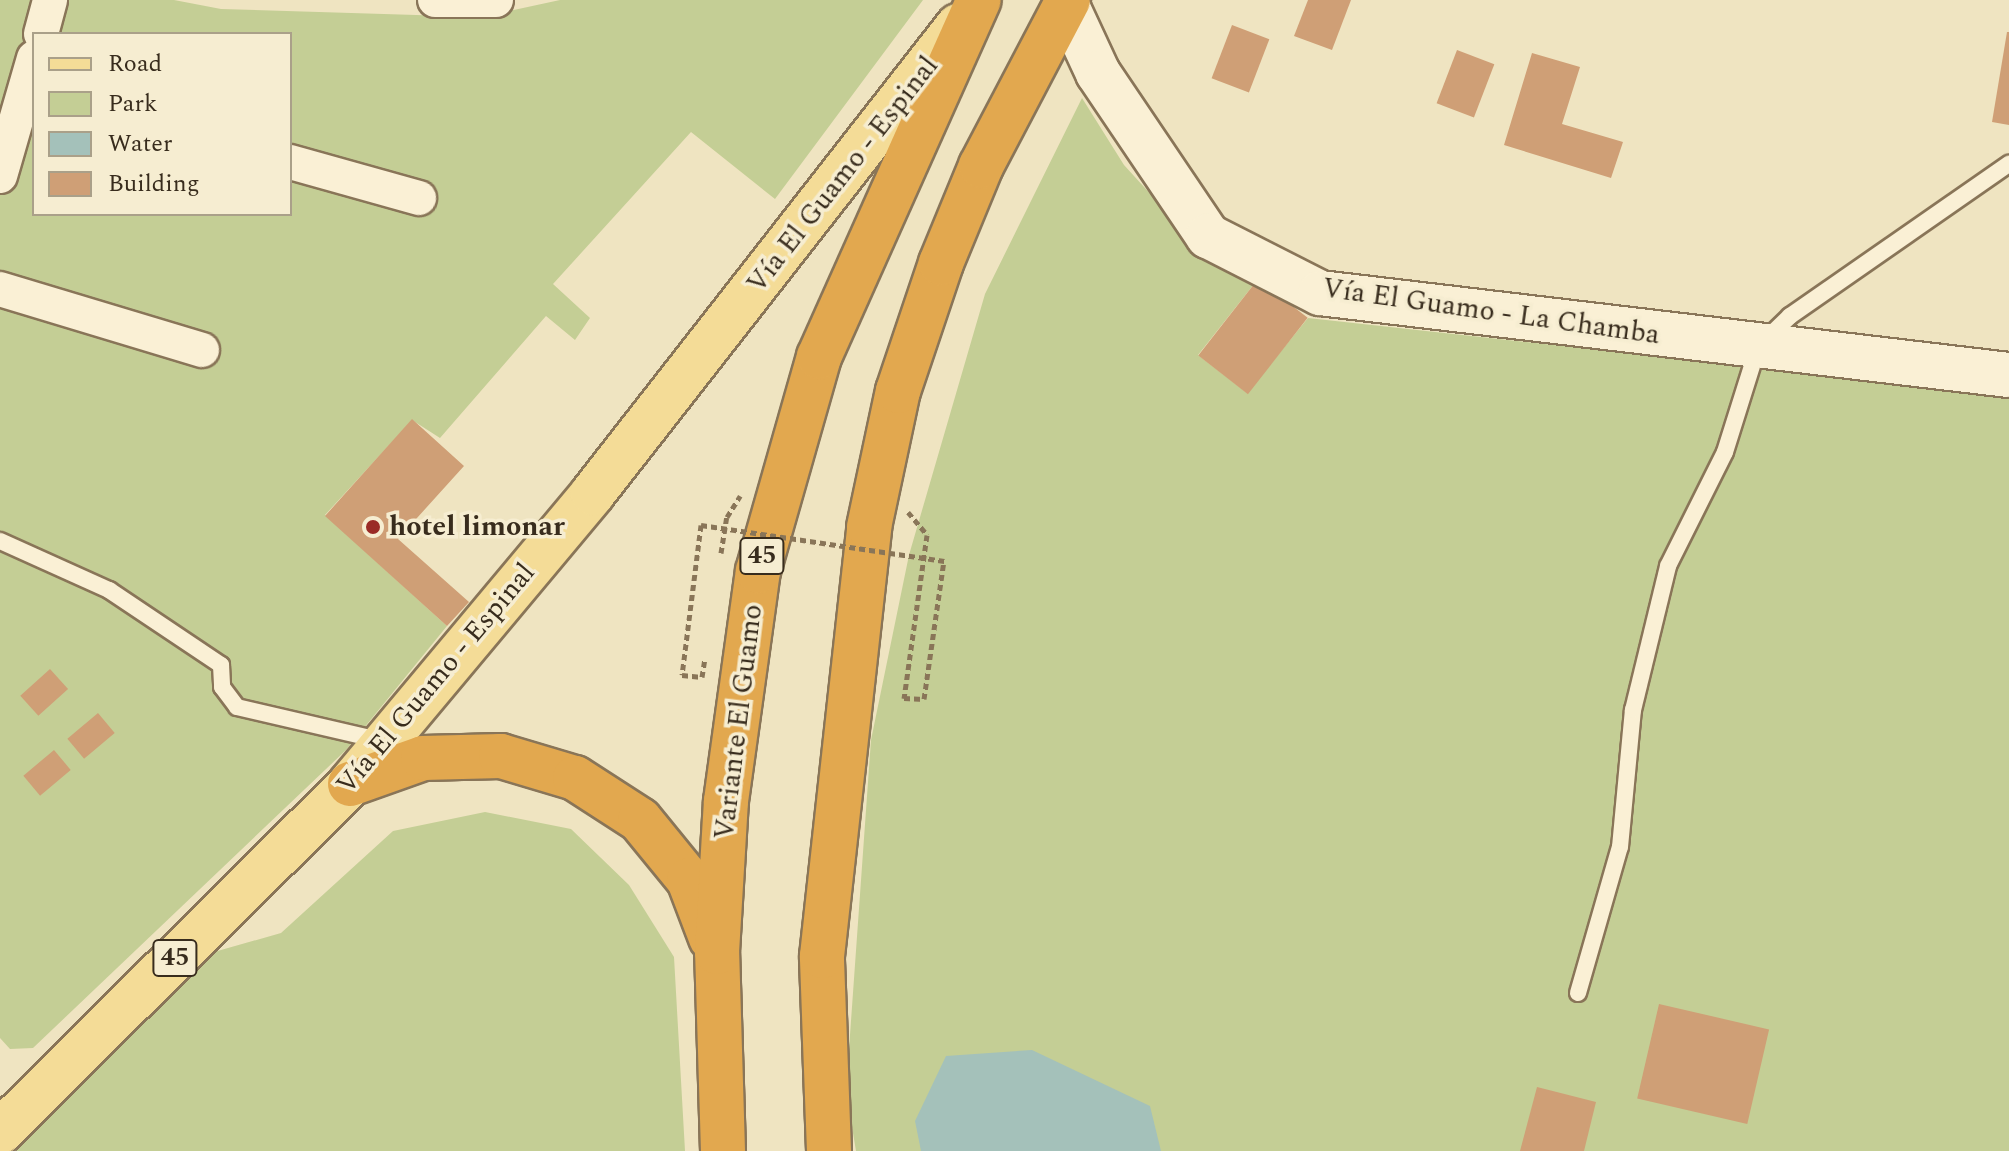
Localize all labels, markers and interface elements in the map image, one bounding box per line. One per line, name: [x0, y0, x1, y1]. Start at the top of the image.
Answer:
legend: [32, 32, 292, 216]
text: Road: [108, 46, 162, 82]
street label: Vía El Guamo - Espinal: [740, 50, 946, 300]
text: Park: [108, 86, 158, 122]
text: Water: [108, 126, 172, 162]
text: Building: [108, 166, 200, 202]
street label: Vía El Guamo - La Chamba: [1320, 272, 1662, 352]
place label: hotel limonar: [389, 510, 565, 544]
marker: hotel limonar: [364, 518, 382, 536]
road number: 45: [738, 534, 786, 578]
street label: Vía El Guamo - Espinal: [330, 557, 542, 801]
street label: Variante El Guamo: [708, 602, 770, 842]
road number: 45: [151, 936, 199, 980]

